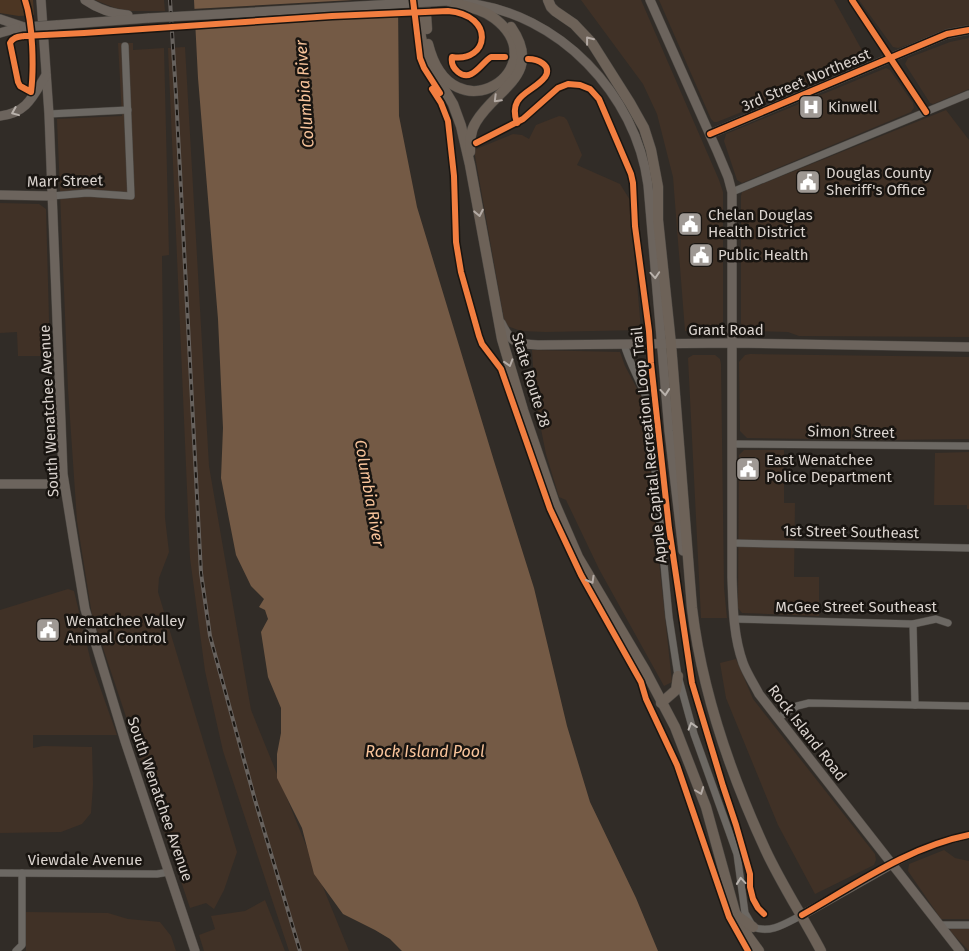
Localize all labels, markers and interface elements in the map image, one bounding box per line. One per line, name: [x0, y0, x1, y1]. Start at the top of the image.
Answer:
one-way arrow: [586, 37, 594, 46]
water label: Columbia River: [291, 38, 318, 149]
street label: 3rd Street Northeast: [739, 45, 874, 115]
one-way arrow: [494, 93, 503, 102]
hospital icon: Kinwell: [798, 94, 824, 120]
place label: Kinwell: [828, 98, 878, 116]
one-way arrow: [11, 106, 20, 116]
place label: Douglas County Sheriff's Office: [826, 164, 932, 199]
public building icon: Douglas County Sheriff's Office: [795, 169, 821, 195]
street label: Marr Street: [27, 171, 104, 191]
place label: Chelan Douglas Health District: [708, 206, 813, 241]
one-way arrow: [473, 209, 483, 217]
public building icon: Chelan Douglas Health District: [677, 211, 703, 237]
public building icon: Public Health: [688, 242, 714, 268]
place label: Public Health: [718, 246, 809, 264]
one-way arrow: [650, 271, 661, 279]
street label: Grant Road: [688, 321, 764, 339]
street label: South Wenatchee Avenue: [35, 324, 63, 498]
street label: Apple Capital Recreation Loop Trail: [628, 325, 670, 564]
street label: State Route 28: [508, 330, 554, 430]
one-way arrow: [503, 358, 513, 367]
one-way arrow: [660, 389, 671, 397]
street label: Simon Street: [807, 422, 895, 442]
water label: Columbia River: [351, 438, 388, 549]
place label: East Wenatchee Police Department: [766, 451, 892, 486]
public building icon: East Wenatchee Police Department: [735, 456, 761, 482]
street label: 1st Street Southeast: [783, 522, 920, 542]
one-way arrow: [585, 574, 595, 583]
street label: McGee Street Southeast: [775, 598, 937, 616]
place label: Wenatchee Valley Animal Control: [66, 612, 185, 647]
public building icon: Wenatchee Valley Animal Control: [35, 617, 61, 643]
street label: Rock Island Road: [764, 681, 850, 785]
street label: South Wenatchee Avenue: [123, 715, 197, 883]
one-way arrow: [687, 723, 697, 731]
water label: Rock Island Pool: [365, 742, 485, 761]
one-way arrow: [694, 786, 704, 795]
street label: Viewdale Avenue: [28, 851, 142, 869]
one-way arrow: [736, 876, 747, 884]

